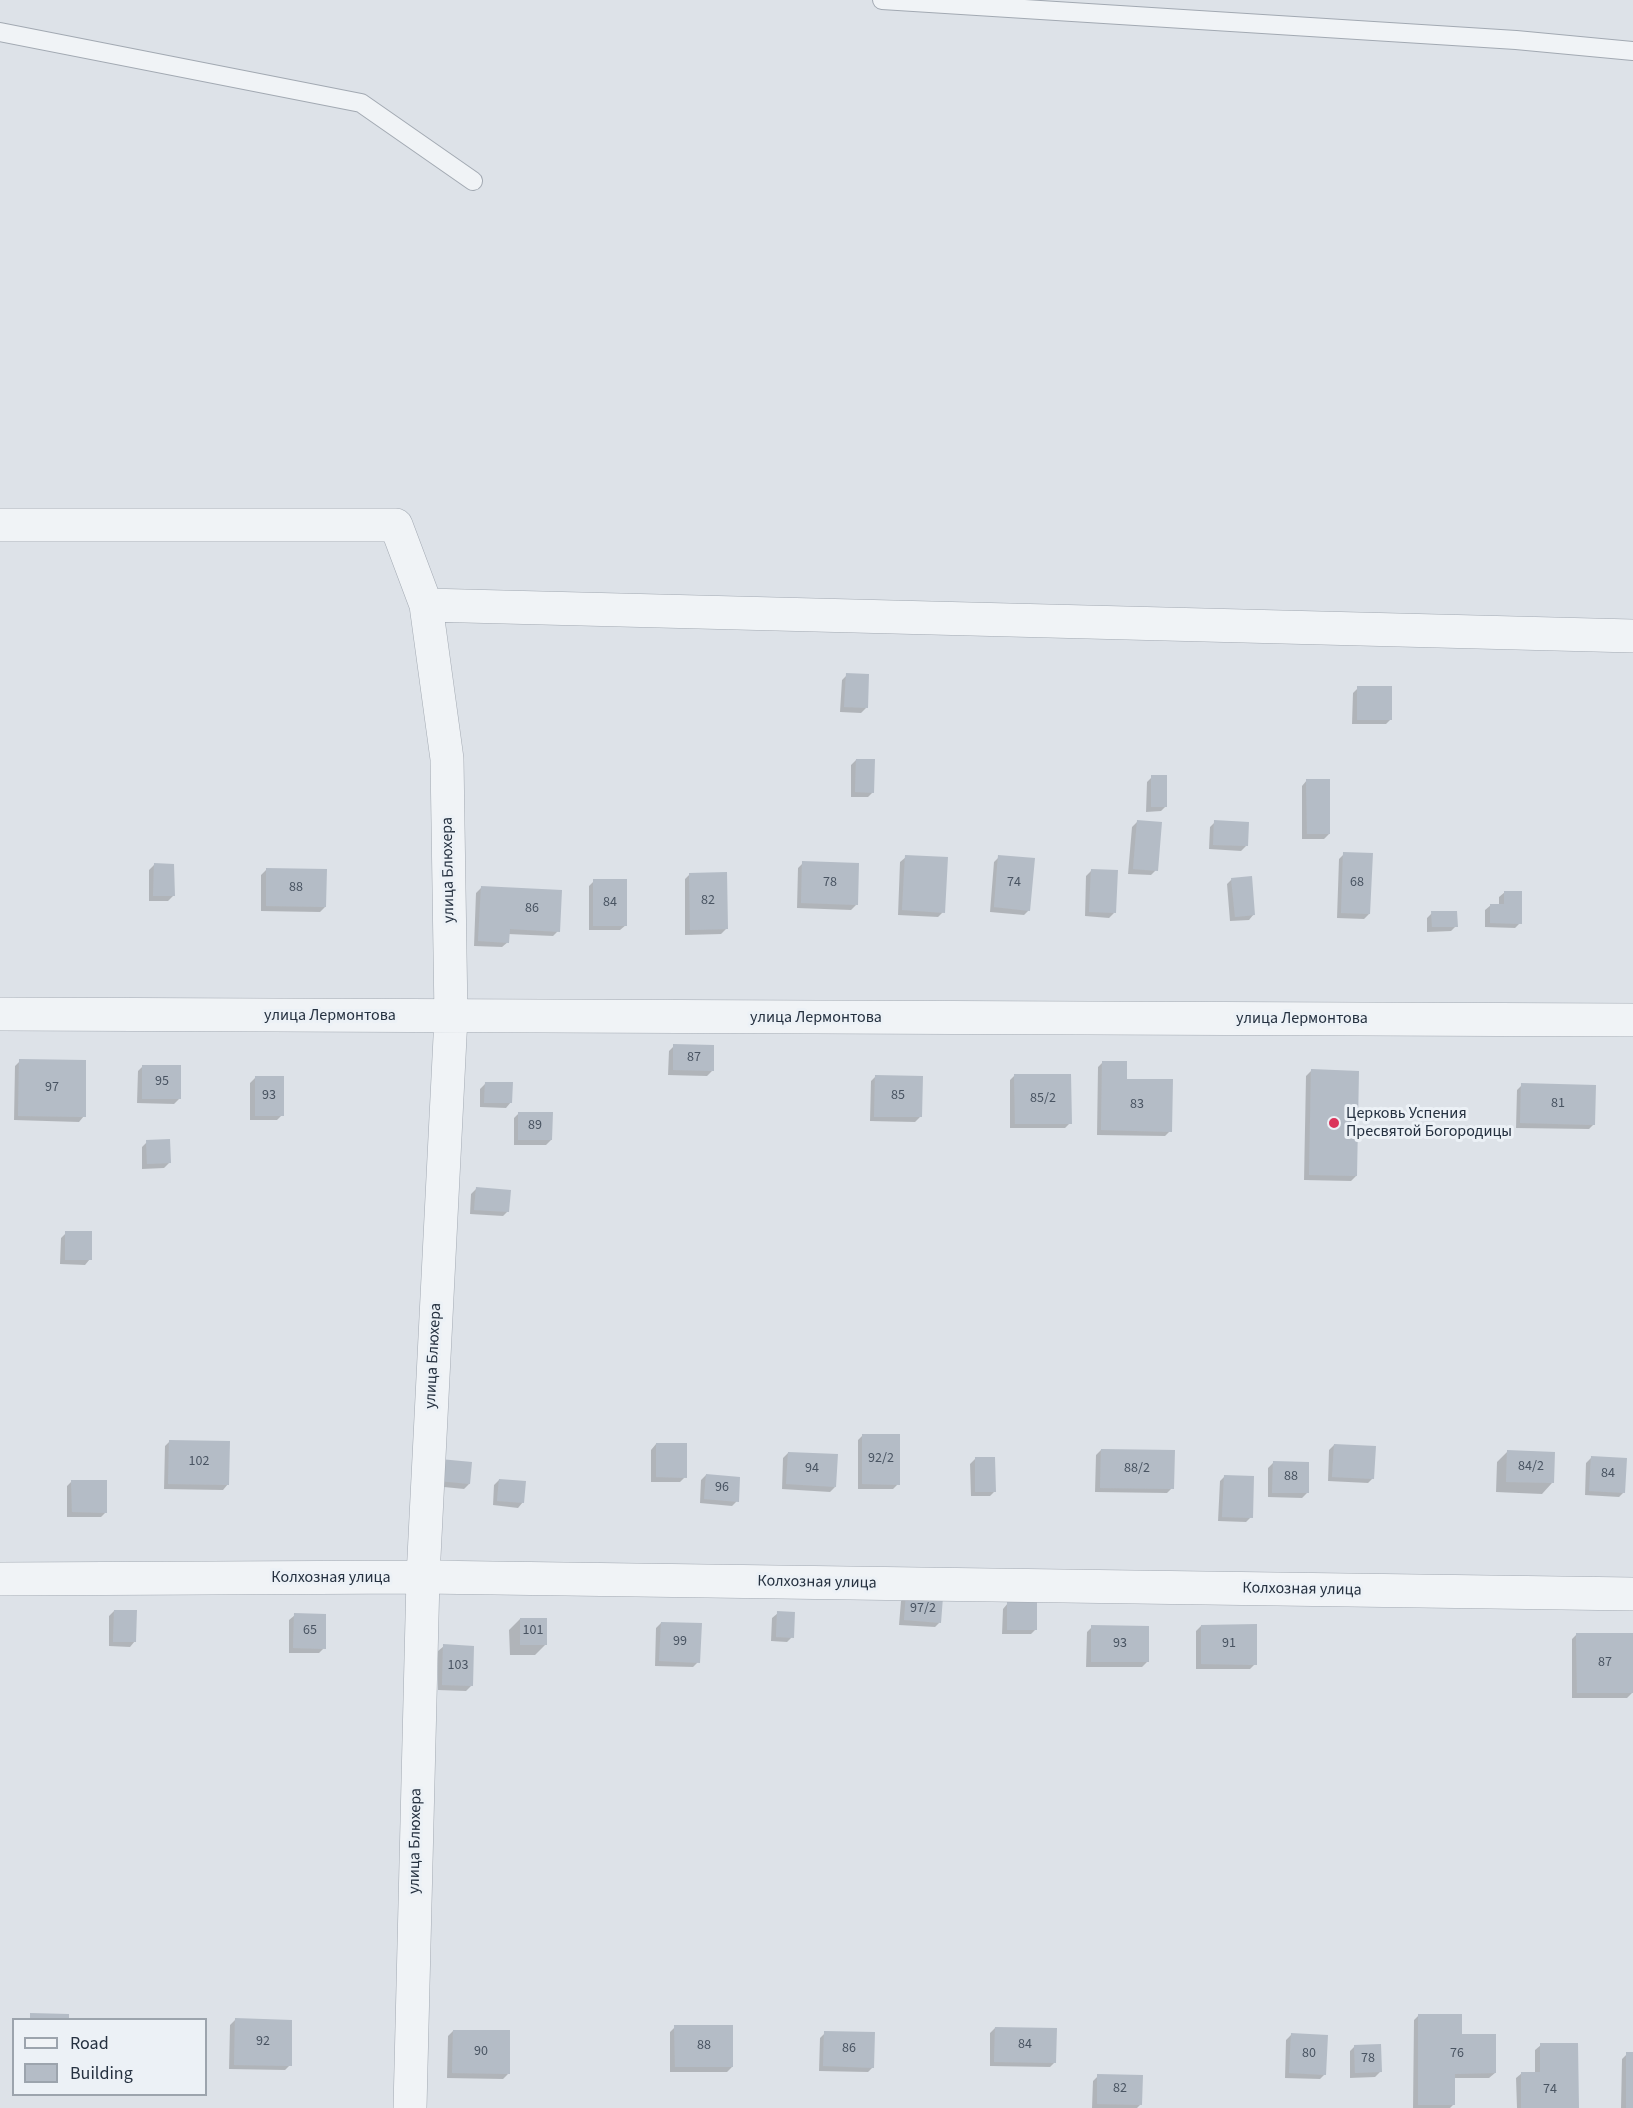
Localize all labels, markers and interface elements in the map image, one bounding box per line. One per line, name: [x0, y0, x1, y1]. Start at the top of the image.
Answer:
street label: улица Блюхера: [438, 817, 460, 923]
house number: 78: [823, 875, 837, 891]
house number: 74: [1007, 875, 1021, 891]
house number: 68: [1350, 875, 1364, 891]
house number: 88: [289, 880, 303, 896]
house number: 82: [701, 893, 715, 909]
house number: 84: [603, 895, 617, 911]
house number: 86: [525, 901, 539, 917]
street label: улица Лермонтова: [264, 1006, 396, 1026]
street label: улица Лермонтова: [750, 1008, 882, 1028]
street label: улица Лермонтова: [1236, 1009, 1368, 1029]
house number: 87: [687, 1050, 701, 1066]
house number: 95: [155, 1074, 169, 1090]
house number: 97: [45, 1080, 59, 1096]
house number: 93: [262, 1088, 276, 1104]
house number: 85: [891, 1088, 905, 1104]
house number: 85/2: [1030, 1091, 1056, 1107]
house number: 81: [1551, 1096, 1565, 1112]
house number: 83: [1130, 1097, 1144, 1113]
place label: Церковь Успения Пресвятой Богородицы: [1346, 1104, 1512, 1142]
marker: Церковь Успения Пресвятой Богородицы: [1327, 1116, 1341, 1130]
house number: 89: [528, 1118, 542, 1134]
street label: улица Блюхера: [422, 1303, 446, 1409]
house number: 92/2: [868, 1451, 894, 1467]
house number: 102: [189, 1454, 209, 1470]
house number: 84/2: [1518, 1459, 1544, 1475]
house number: 94: [805, 1461, 819, 1477]
house number: 88/2: [1124, 1461, 1150, 1477]
house number: 84: [1601, 1466, 1615, 1482]
house number: 88: [1284, 1469, 1298, 1485]
house number: 96: [715, 1480, 729, 1496]
street label: Колхозная улица: [271, 1568, 391, 1588]
street label: Колхозная улица: [757, 1572, 877, 1594]
street label: Колхозная улица: [1242, 1579, 1362, 1601]
house number: 97/2: [910, 1601, 936, 1617]
house number: 65: [303, 1623, 317, 1639]
house number: 101: [523, 1623, 543, 1639]
house number: 99: [673, 1634, 687, 1650]
house number: 93: [1113, 1636, 1127, 1652]
house number: 91: [1222, 1636, 1236, 1652]
house number: 87: [1598, 1655, 1612, 1671]
house number: 103: [448, 1658, 468, 1674]
street label: улица Блюхера: [405, 1788, 427, 1894]
legend: [12, 2018, 207, 2096]
text: Road: [70, 2031, 109, 2056]
house number: 92: [256, 2034, 270, 2050]
house number: 84: [1018, 2037, 1032, 2053]
house number: 88: [697, 2038, 711, 2054]
house number: 86: [842, 2041, 856, 2057]
house number: 90: [474, 2044, 488, 2060]
house number: 80: [1302, 2046, 1316, 2062]
house number: 76: [1450, 2046, 1464, 2062]
house number: 78: [1361, 2051, 1375, 2067]
text: Building: [70, 2061, 133, 2086]
house number: 82: [1113, 2081, 1127, 2097]
house number: 74: [1543, 2082, 1557, 2098]

